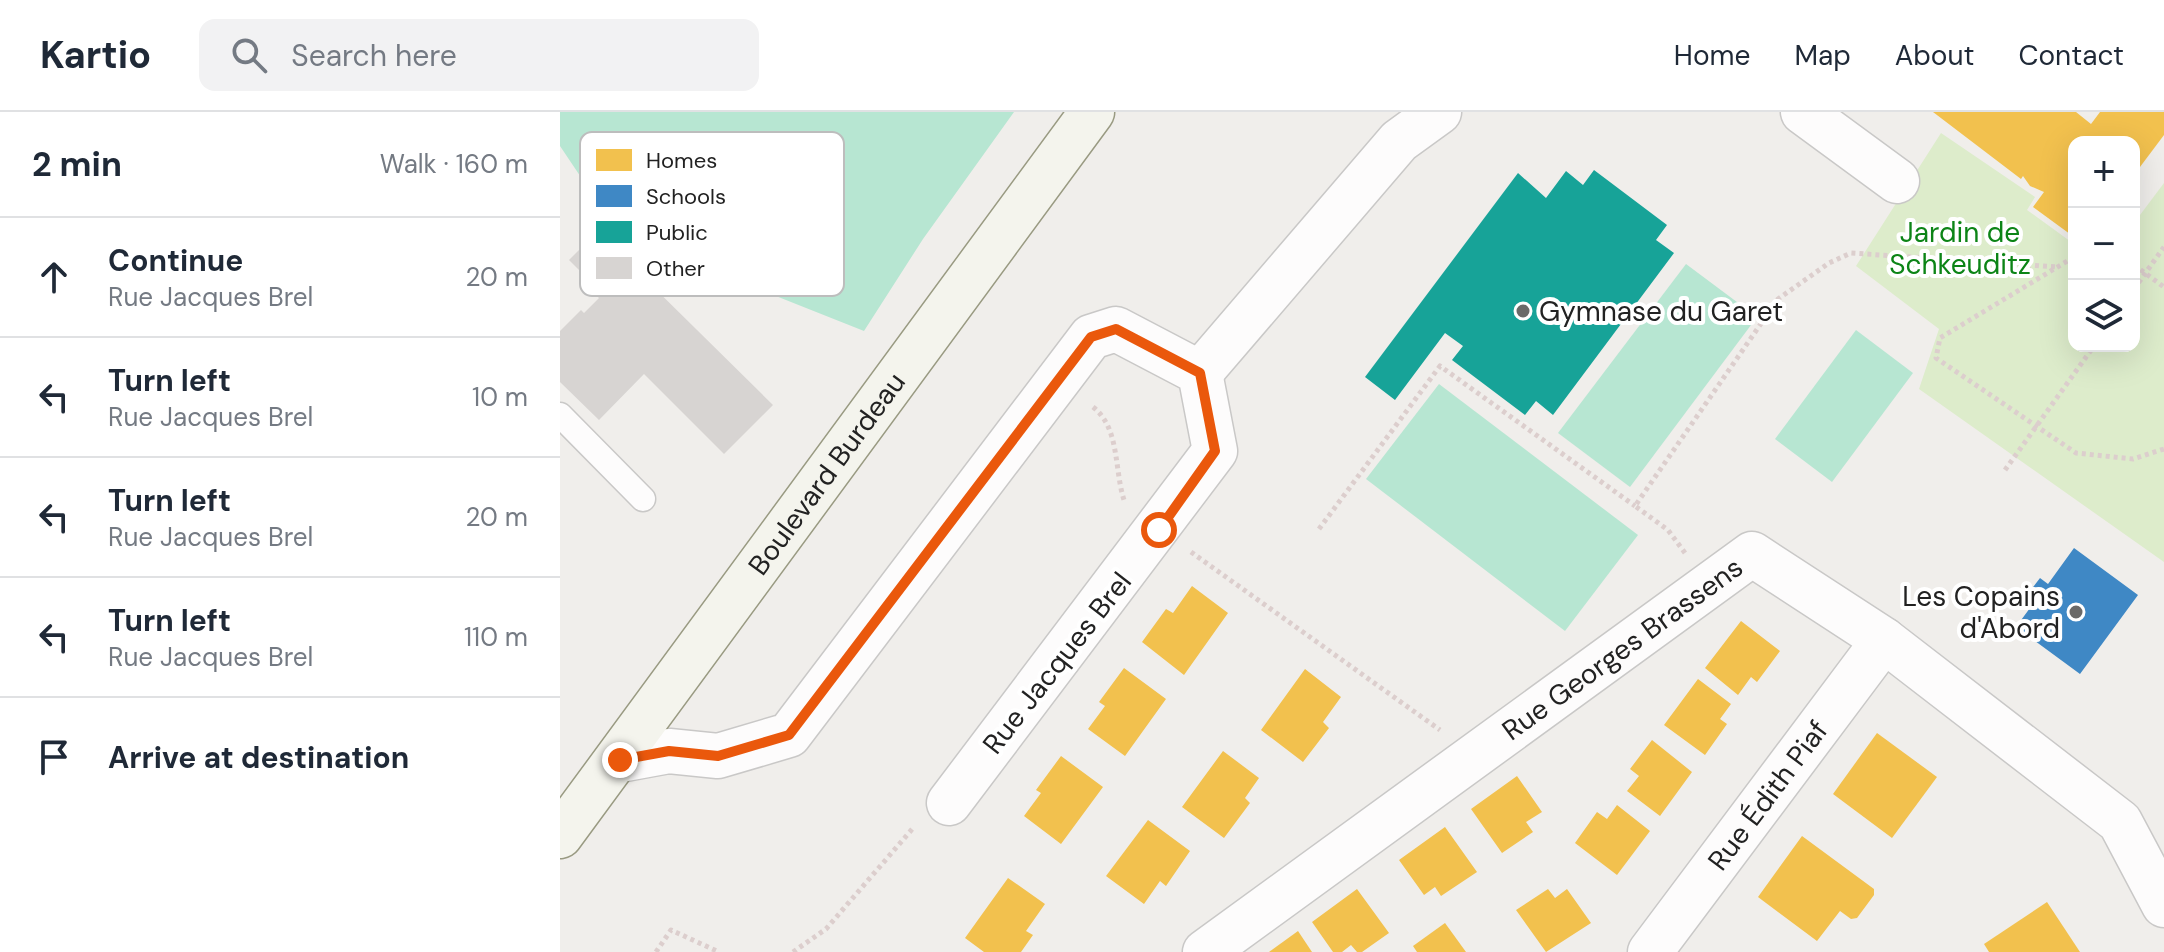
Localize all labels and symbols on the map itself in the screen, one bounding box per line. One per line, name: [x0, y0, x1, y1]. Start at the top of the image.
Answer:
legend: [580, 132, 844, 296]
text: Homes: [646, 146, 717, 175]
text: Schools: [646, 182, 726, 211]
park label: Jardin de Schkeuditz: [1889, 214, 2031, 283]
text: Public: [646, 218, 708, 247]
text: Other: [646, 254, 705, 283]
place label: Gymnase du Garet: [1539, 293, 1783, 330]
marker: Gymnase du Garet: [1514, 302, 1532, 320]
street label: Boulevard Burdeau: [740, 365, 913, 582]
route start: [1141, 512, 1177, 548]
street label: Rue Georges Brassens: [1495, 548, 1750, 748]
street label: Rue Jacques Brel: [974, 564, 1140, 762]
place label: Les Copains d'Abord: [1902, 578, 2060, 647]
marker: Les Copains d'Abord: [2067, 603, 2085, 621]
street label: Rue Édith Piaf: [1699, 713, 1836, 878]
route end: [602, 742, 638, 778]

